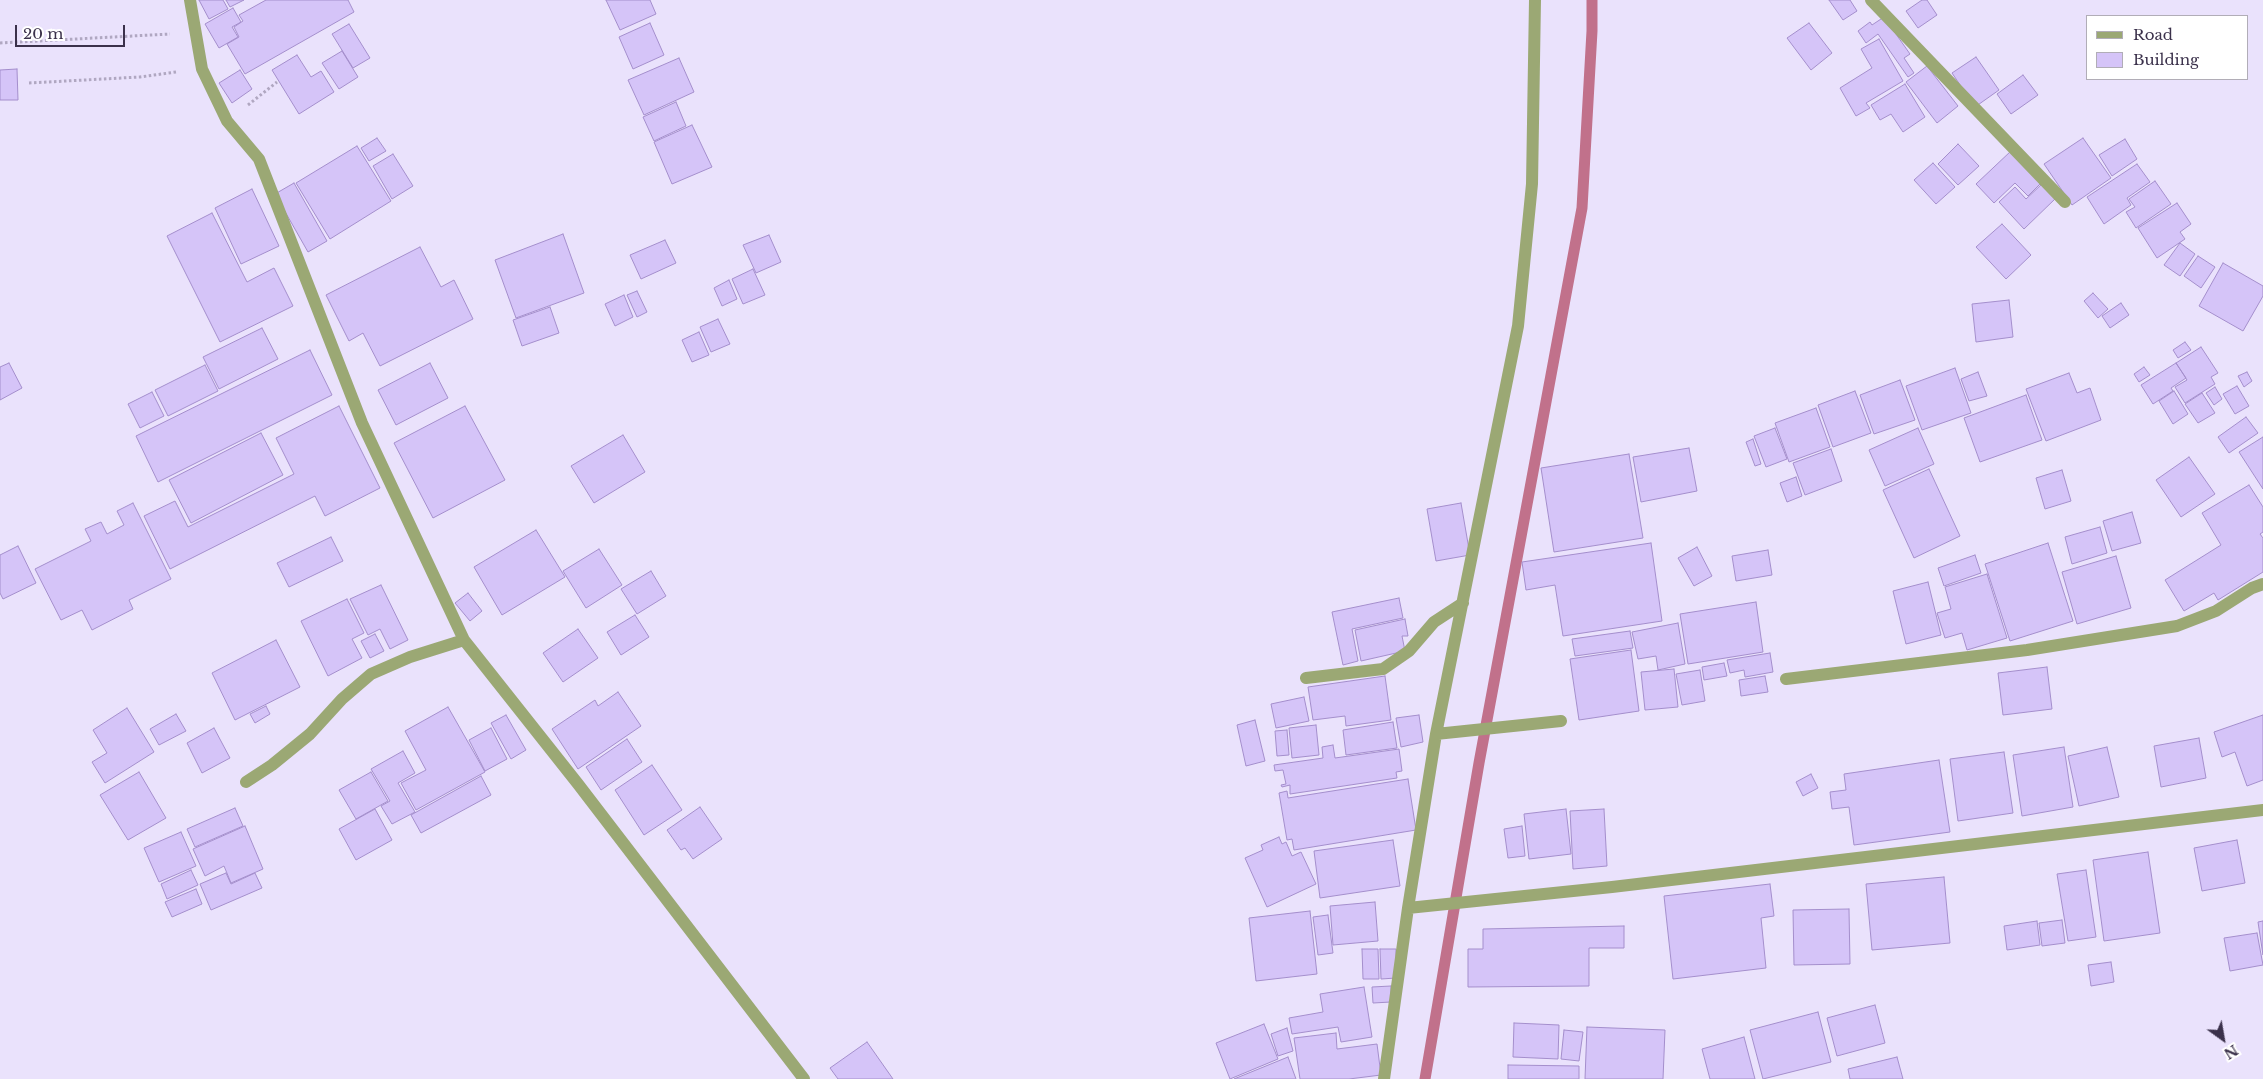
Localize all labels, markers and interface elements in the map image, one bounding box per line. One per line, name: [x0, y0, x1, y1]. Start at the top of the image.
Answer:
scale bar: [18, 15, 128, 47]
legend: [2086, 15, 2248, 80]
text: 20 m: [23, 24, 63, 43]
text: Road: [2133, 25, 2173, 44]
text: Building: [2133, 50, 2199, 69]
north arrow: [2198, 1014, 2248, 1064]
text: N: [2221, 1041, 2241, 1063]

